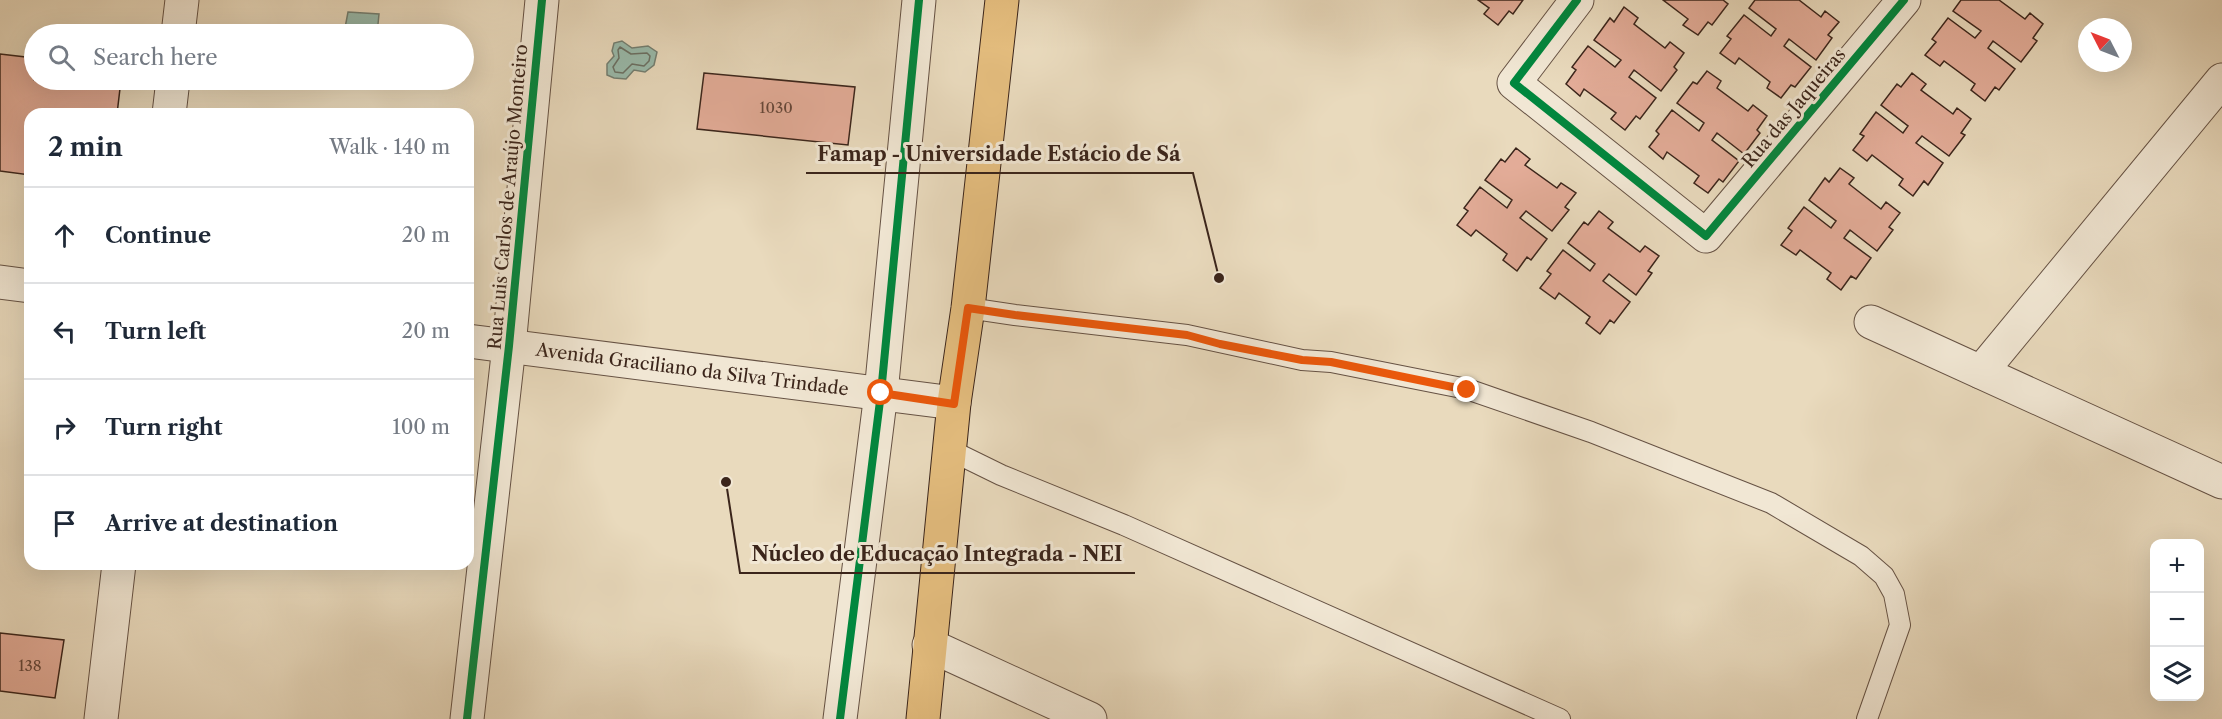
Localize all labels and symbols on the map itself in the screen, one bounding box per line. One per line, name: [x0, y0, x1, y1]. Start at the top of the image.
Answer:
north arrow: [2078, 18, 2132, 72]
street label: Rua Luis Carlos de Araújo Monteiro: [484, 43, 532, 351]
street label: Rua das Jaqueiras: [1738, 44, 1850, 172]
house number: 1030: [759, 98, 793, 117]
callout: Famap - Universidade Estácio de Sá: [806, 135, 1193, 173]
text: Famap - Universidade Estácio de Sá: [817, 142, 1181, 166]
street label: Avenida Graciliano da Silva Trindade: [534, 339, 850, 400]
route end: [1453, 376, 1479, 402]
route start: [867, 379, 893, 405]
callout: Núcleo de Educação Integrada - NEI: [740, 535, 1135, 573]
text: Núcleo de Educação Integrada - NEI: [752, 542, 1122, 566]
house number: 138: [18, 656, 42, 675]

